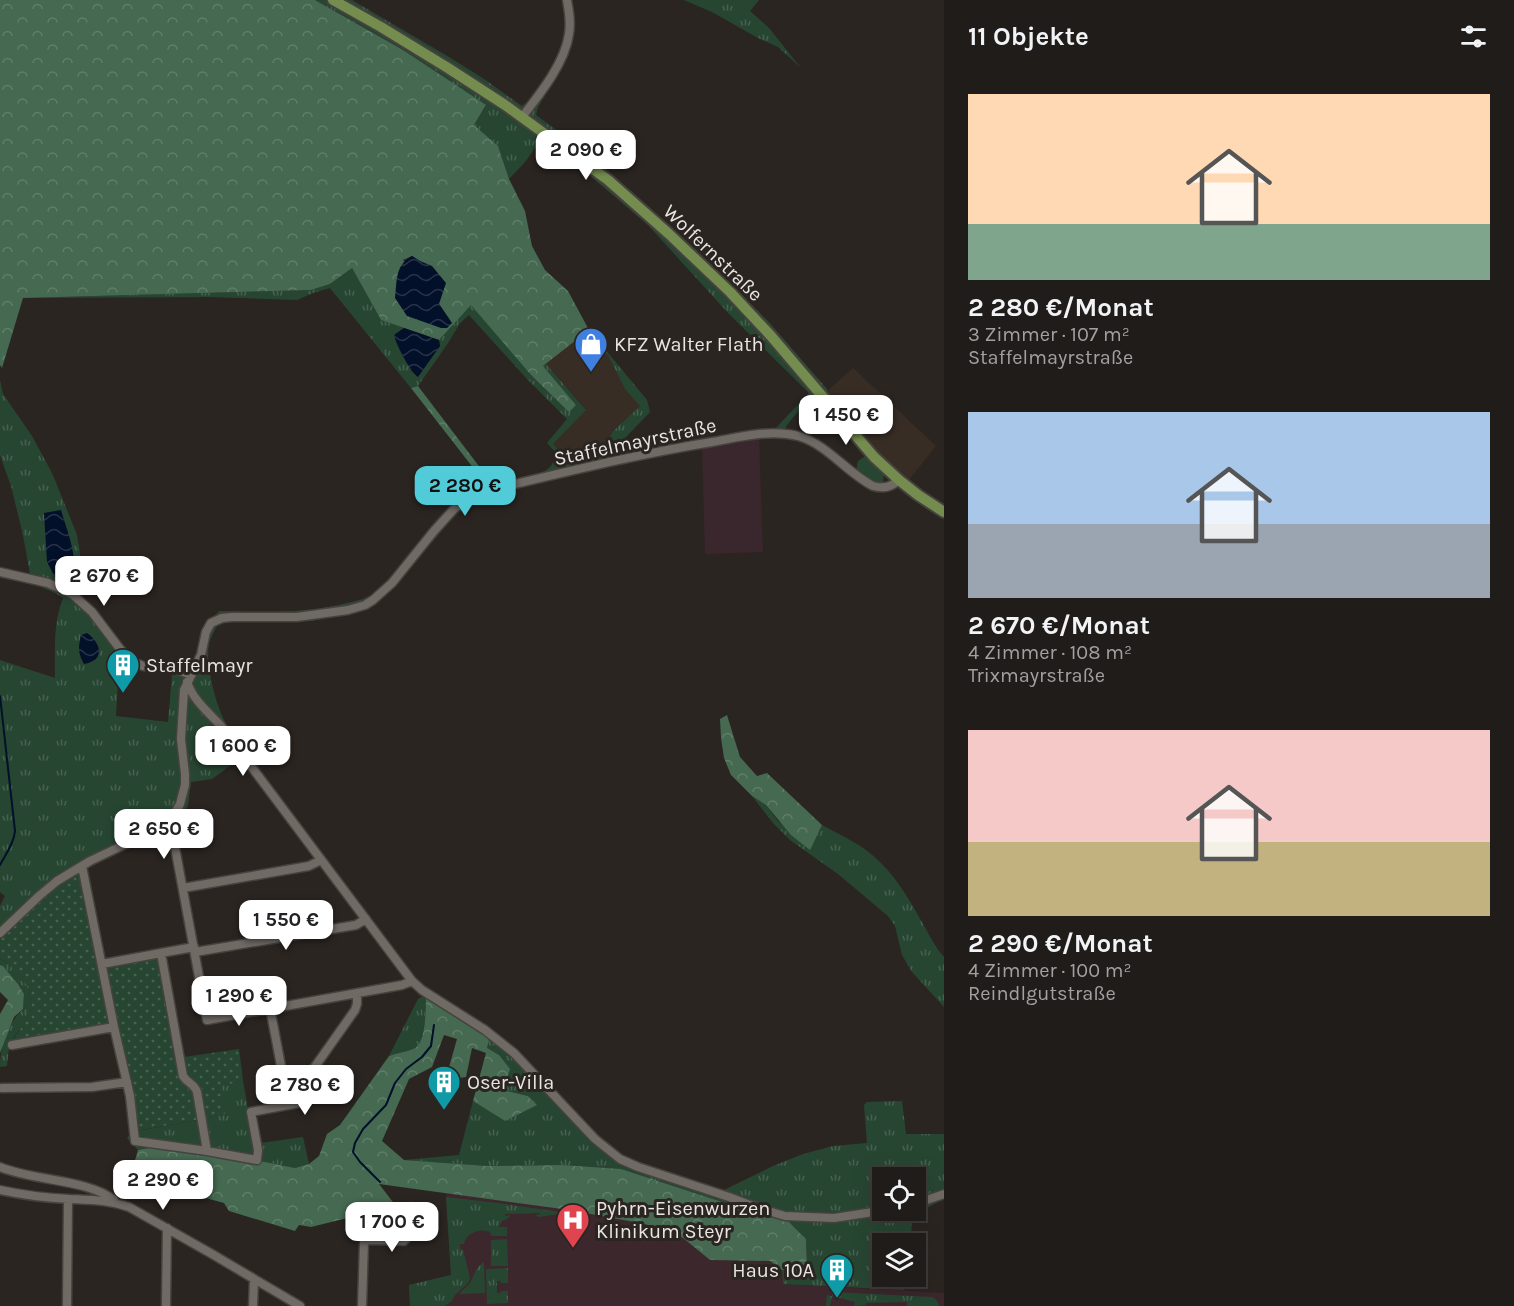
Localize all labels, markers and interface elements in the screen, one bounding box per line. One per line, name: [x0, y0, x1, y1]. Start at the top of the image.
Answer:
icon: filters: [1457, 20, 1490, 53]
text: 11 Objekte: [968, 21, 1089, 52]
pin: 2 090 €: [531, 130, 641, 181]
icon: home: [1175, 133, 1283, 241]
text: 2 090 €: [550, 138, 622, 161]
street label: Wolfernstraße: [659, 200, 767, 306]
text: 2 280 €/Monat: [968, 292, 1154, 323]
text: 3 Zimmer · 107 m²: [968, 323, 1130, 346]
shop icon: KFZ Walter Flath: [573, 326, 609, 373]
place label: KFZ Walter Flath: [614, 333, 764, 356]
text: Staffelmayrstraße: [968, 346, 1133, 369]
pin: 1 450 €: [791, 395, 901, 446]
text: 1 450 €: [813, 403, 879, 426]
street label: Staffelmayrstraße: [552, 414, 718, 470]
icon: home: [1175, 451, 1283, 559]
pin: 2 280 €: [410, 466, 520, 517]
text: 2 280 €: [429, 474, 501, 497]
pin: 2 670 €: [49, 556, 159, 607]
text: 2 670 €: [69, 564, 139, 587]
text: 2 670 €/Monat: [968, 610, 1150, 641]
text: 4 Zimmer · 108 m²: [968, 641, 1132, 664]
building icon: Staffelmayr: [105, 647, 141, 694]
place label: Staffelmayr: [146, 654, 253, 677]
text: Trixmayrstraße: [968, 664, 1105, 687]
pin: 1 600 €: [188, 726, 298, 777]
text: 1 600 €: [209, 734, 277, 757]
icon: home: [1175, 769, 1283, 877]
pin: 2 650 €: [109, 809, 219, 860]
text: 2 650 €: [128, 817, 200, 840]
pin: 1 550 €: [231, 900, 341, 951]
text: 1 550 €: [253, 908, 319, 931]
text: 2 290 €/Monat: [968, 928, 1153, 959]
text: 4 Zimmer · 100 m²: [968, 959, 1132, 982]
pin: 1 290 €: [184, 976, 294, 1027]
text: Reindlgutstraße: [968, 982, 1116, 1005]
text: 1 290 €: [206, 984, 272, 1007]
building icon: Oser-Villa: [426, 1064, 462, 1111]
pin: 2 780 €: [250, 1065, 360, 1116]
place label: Oser-Villa: [467, 1071, 554, 1094]
text: 2 780 €: [270, 1073, 340, 1096]
pin: 2 290 €: [108, 1160, 218, 1211]
map controls: [872, 1167, 926, 1287]
button: locate: [872, 1167, 926, 1221]
text: 2 290 €: [127, 1168, 199, 1191]
place label: Pyhrn-Eisenwurzen Klinikum Steyr: [596, 1197, 770, 1243]
pin: 1 700 €: [337, 1202, 447, 1253]
hospital icon: Pyhrn-Eisenwurzen Klinikum Steyr: [555, 1202, 591, 1249]
text: 1 700 €: [359, 1210, 425, 1233]
button: layers: [872, 1233, 926, 1287]
building icon: Haus 10A: [819, 1252, 855, 1299]
place label: Haus 10A: [732, 1259, 814, 1282]

